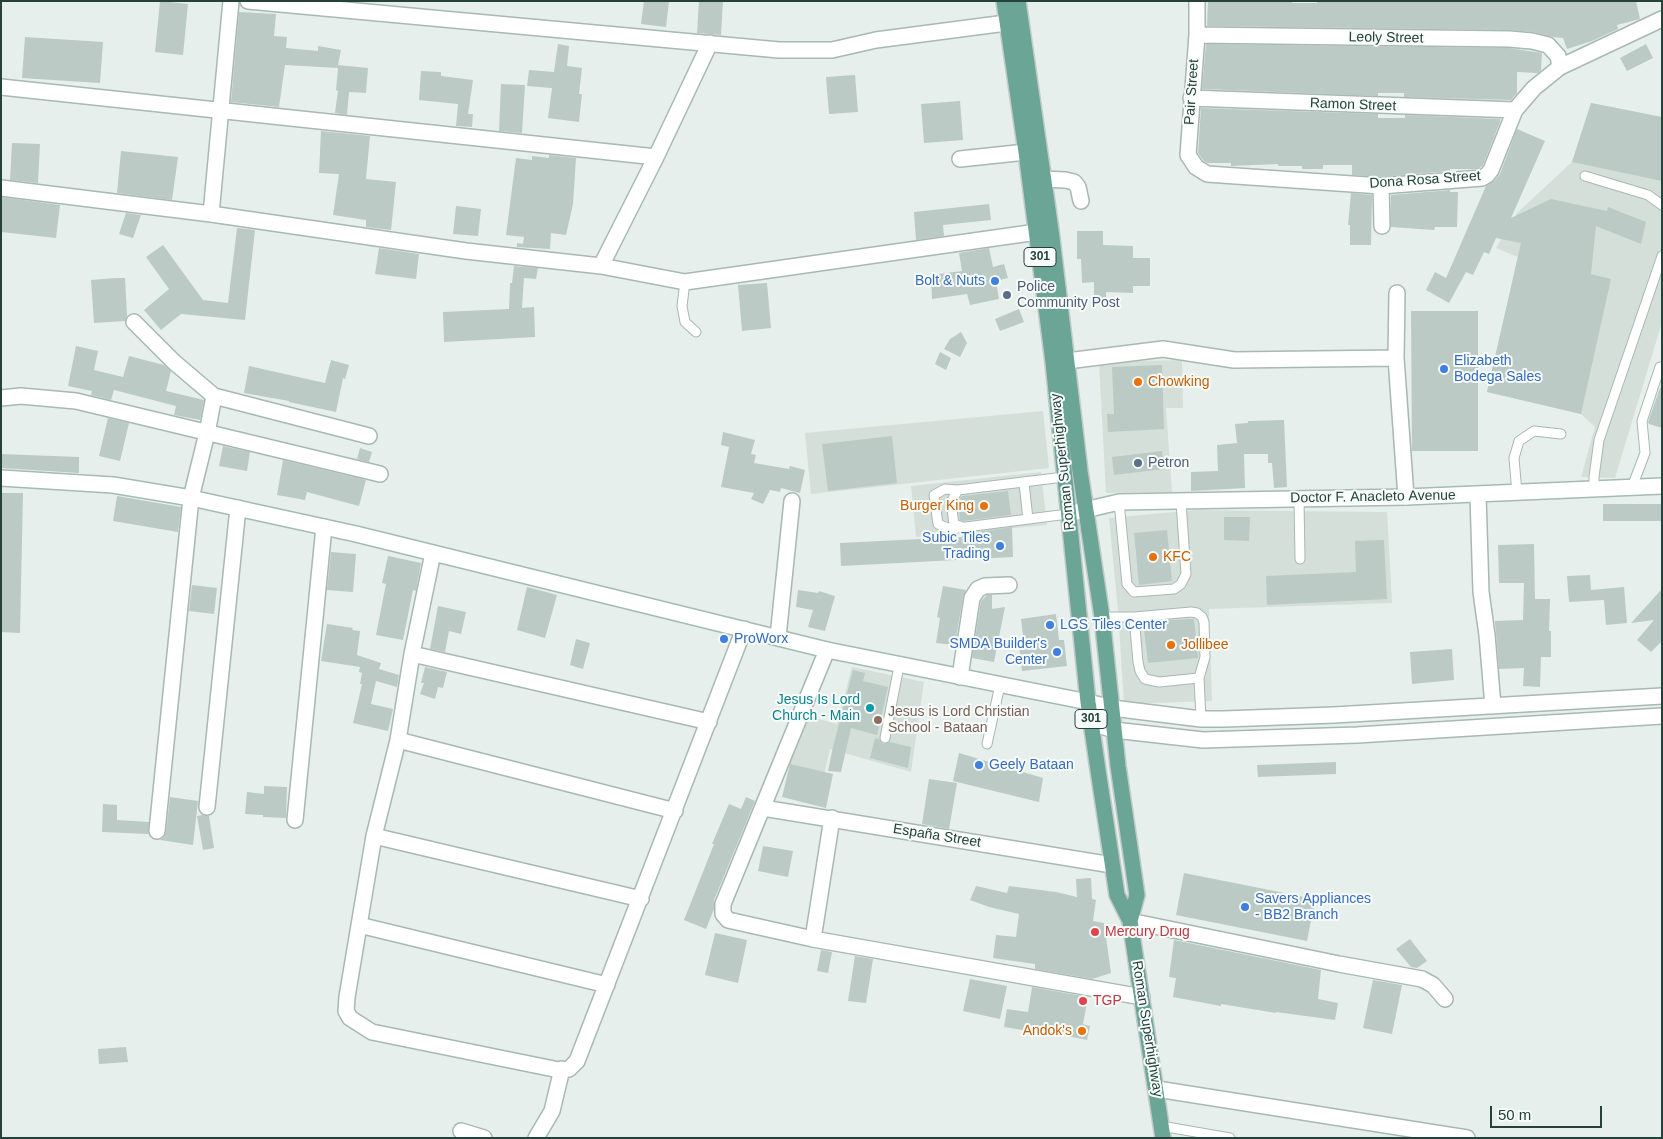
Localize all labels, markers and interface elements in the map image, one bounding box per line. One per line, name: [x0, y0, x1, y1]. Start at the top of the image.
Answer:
street label: Leoly Street: [1349, 29, 1423, 47]
street label: Pair Street: [1181, 58, 1203, 126]
street label: Ramon Street: [1310, 95, 1396, 115]
street label: Dona Rosa Street: [1369, 168, 1481, 192]
road number: 301: [1024, 248, 1056, 266]
place label: Bolt & Nuts: [915, 273, 985, 289]
marker: Bolt & Nuts: [989, 275, 1001, 287]
place label: Police Community Post: [1017, 279, 1120, 312]
marker: Police Community Post: [1001, 289, 1013, 301]
place label: Elizabeth Bodega Sales: [1454, 353, 1541, 386]
marker: Elizabeth Bodega Sales: [1438, 363, 1450, 375]
place label: Chowking: [1148, 374, 1209, 390]
marker: Chowking: [1132, 376, 1144, 388]
street label: Roman Superhighway: [1047, 393, 1079, 531]
place label: Petron: [1148, 455, 1189, 471]
marker: Petron: [1132, 457, 1144, 469]
street label: Doctor F. Anacleto Avenue: [1290, 487, 1456, 507]
place label: Burger King: [900, 498, 974, 514]
marker: Burger King: [978, 500, 990, 512]
place label: Subic Tiles Trading: [922, 530, 990, 562]
marker: Subic Tiles Trading: [994, 540, 1006, 552]
place label: KFC: [1163, 549, 1191, 565]
marker: KFC: [1147, 551, 1159, 563]
place label: LGS Tiles Center: [1060, 617, 1167, 633]
marker: LGS Tiles Center: [1044, 619, 1056, 631]
place label: ProWorx: [734, 631, 788, 647]
marker: ProWorx: [718, 633, 730, 645]
place label: SMDA Builder's Center: [949, 636, 1047, 669]
place label: Jollibee: [1181, 637, 1228, 653]
marker: Jollibee: [1165, 639, 1177, 651]
marker: SMDA Builder's Center: [1051, 646, 1063, 658]
place label: Jesus Is Lord Church - Main: [772, 692, 860, 724]
marker: Jesus Is Lord Church - Main: [864, 702, 876, 714]
place label: Jesus is Lord Christian School - Bataan: [888, 704, 1030, 736]
road number: 301: [1075, 710, 1107, 729]
marker: Jesus is Lord Christian School - Bataan: [872, 714, 884, 726]
place label: Geely Bataan: [989, 757, 1074, 773]
marker: Geely Bataan: [973, 759, 985, 771]
street label: España Street: [892, 821, 982, 851]
place label: Savers Appliances - BB2 Branch: [1255, 891, 1371, 924]
marker: Savers Appliances - BB2 Branch: [1239, 901, 1251, 913]
place label: Mercury Drug: [1105, 924, 1190, 940]
marker: Mercury Drug: [1089, 926, 1101, 938]
street label: Roman Superhighway: [1128, 960, 1166, 1098]
place label: TGP: [1093, 993, 1122, 1009]
marker: TGP: [1077, 995, 1089, 1007]
place label: Andok's: [1023, 1023, 1072, 1039]
marker: Andok's: [1076, 1025, 1088, 1037]
scale bar: [1493, 1096, 1606, 1128]
text: 50 m: [1498, 1106, 1531, 1123]

